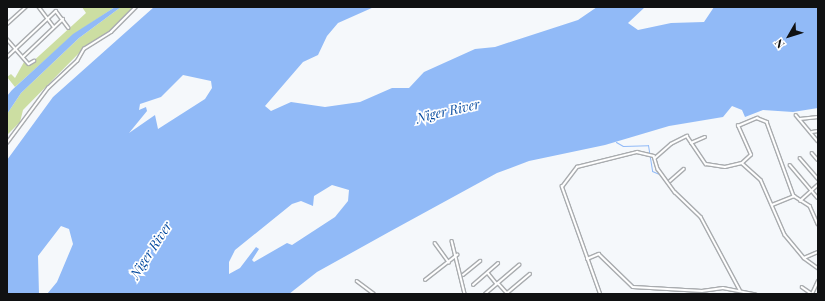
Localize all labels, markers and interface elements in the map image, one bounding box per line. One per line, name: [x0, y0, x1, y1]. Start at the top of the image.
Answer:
north arrow: [769, 16, 809, 56]
text: N: [771, 36, 788, 52]
water label: Niger River: [415, 96, 481, 126]
water label: Niger River: [127, 219, 175, 281]

